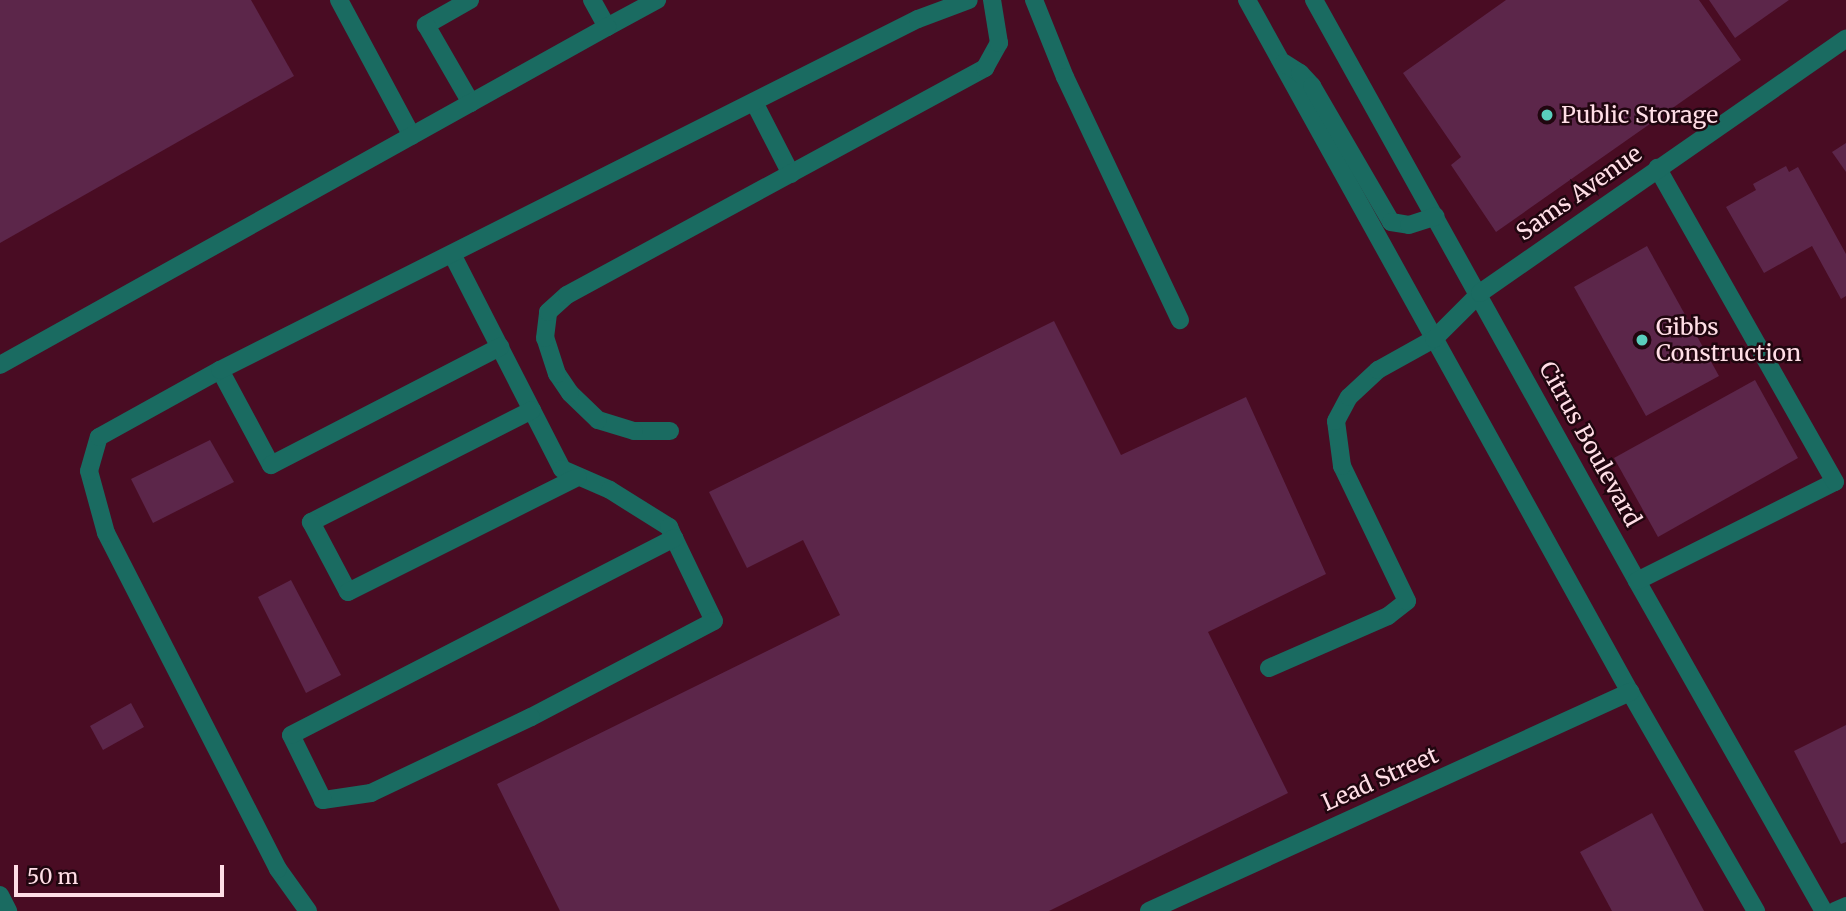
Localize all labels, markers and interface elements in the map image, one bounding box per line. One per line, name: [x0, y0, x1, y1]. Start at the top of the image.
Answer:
place label: Public Storage: [1561, 101, 1718, 129]
marker: Public Storage: [1539, 107, 1555, 123]
street label: Sams Avenue: [1511, 140, 1647, 246]
place label: Gibbs Construction: [1656, 313, 1801, 367]
marker: Gibbs Construction: [1634, 332, 1650, 348]
street label: Citrus Boulevard: [1533, 357, 1647, 531]
street label: Lead Street: [1318, 741, 1442, 817]
scale bar: [18, 852, 228, 896]
text: 50 m: [27, 863, 78, 890]

